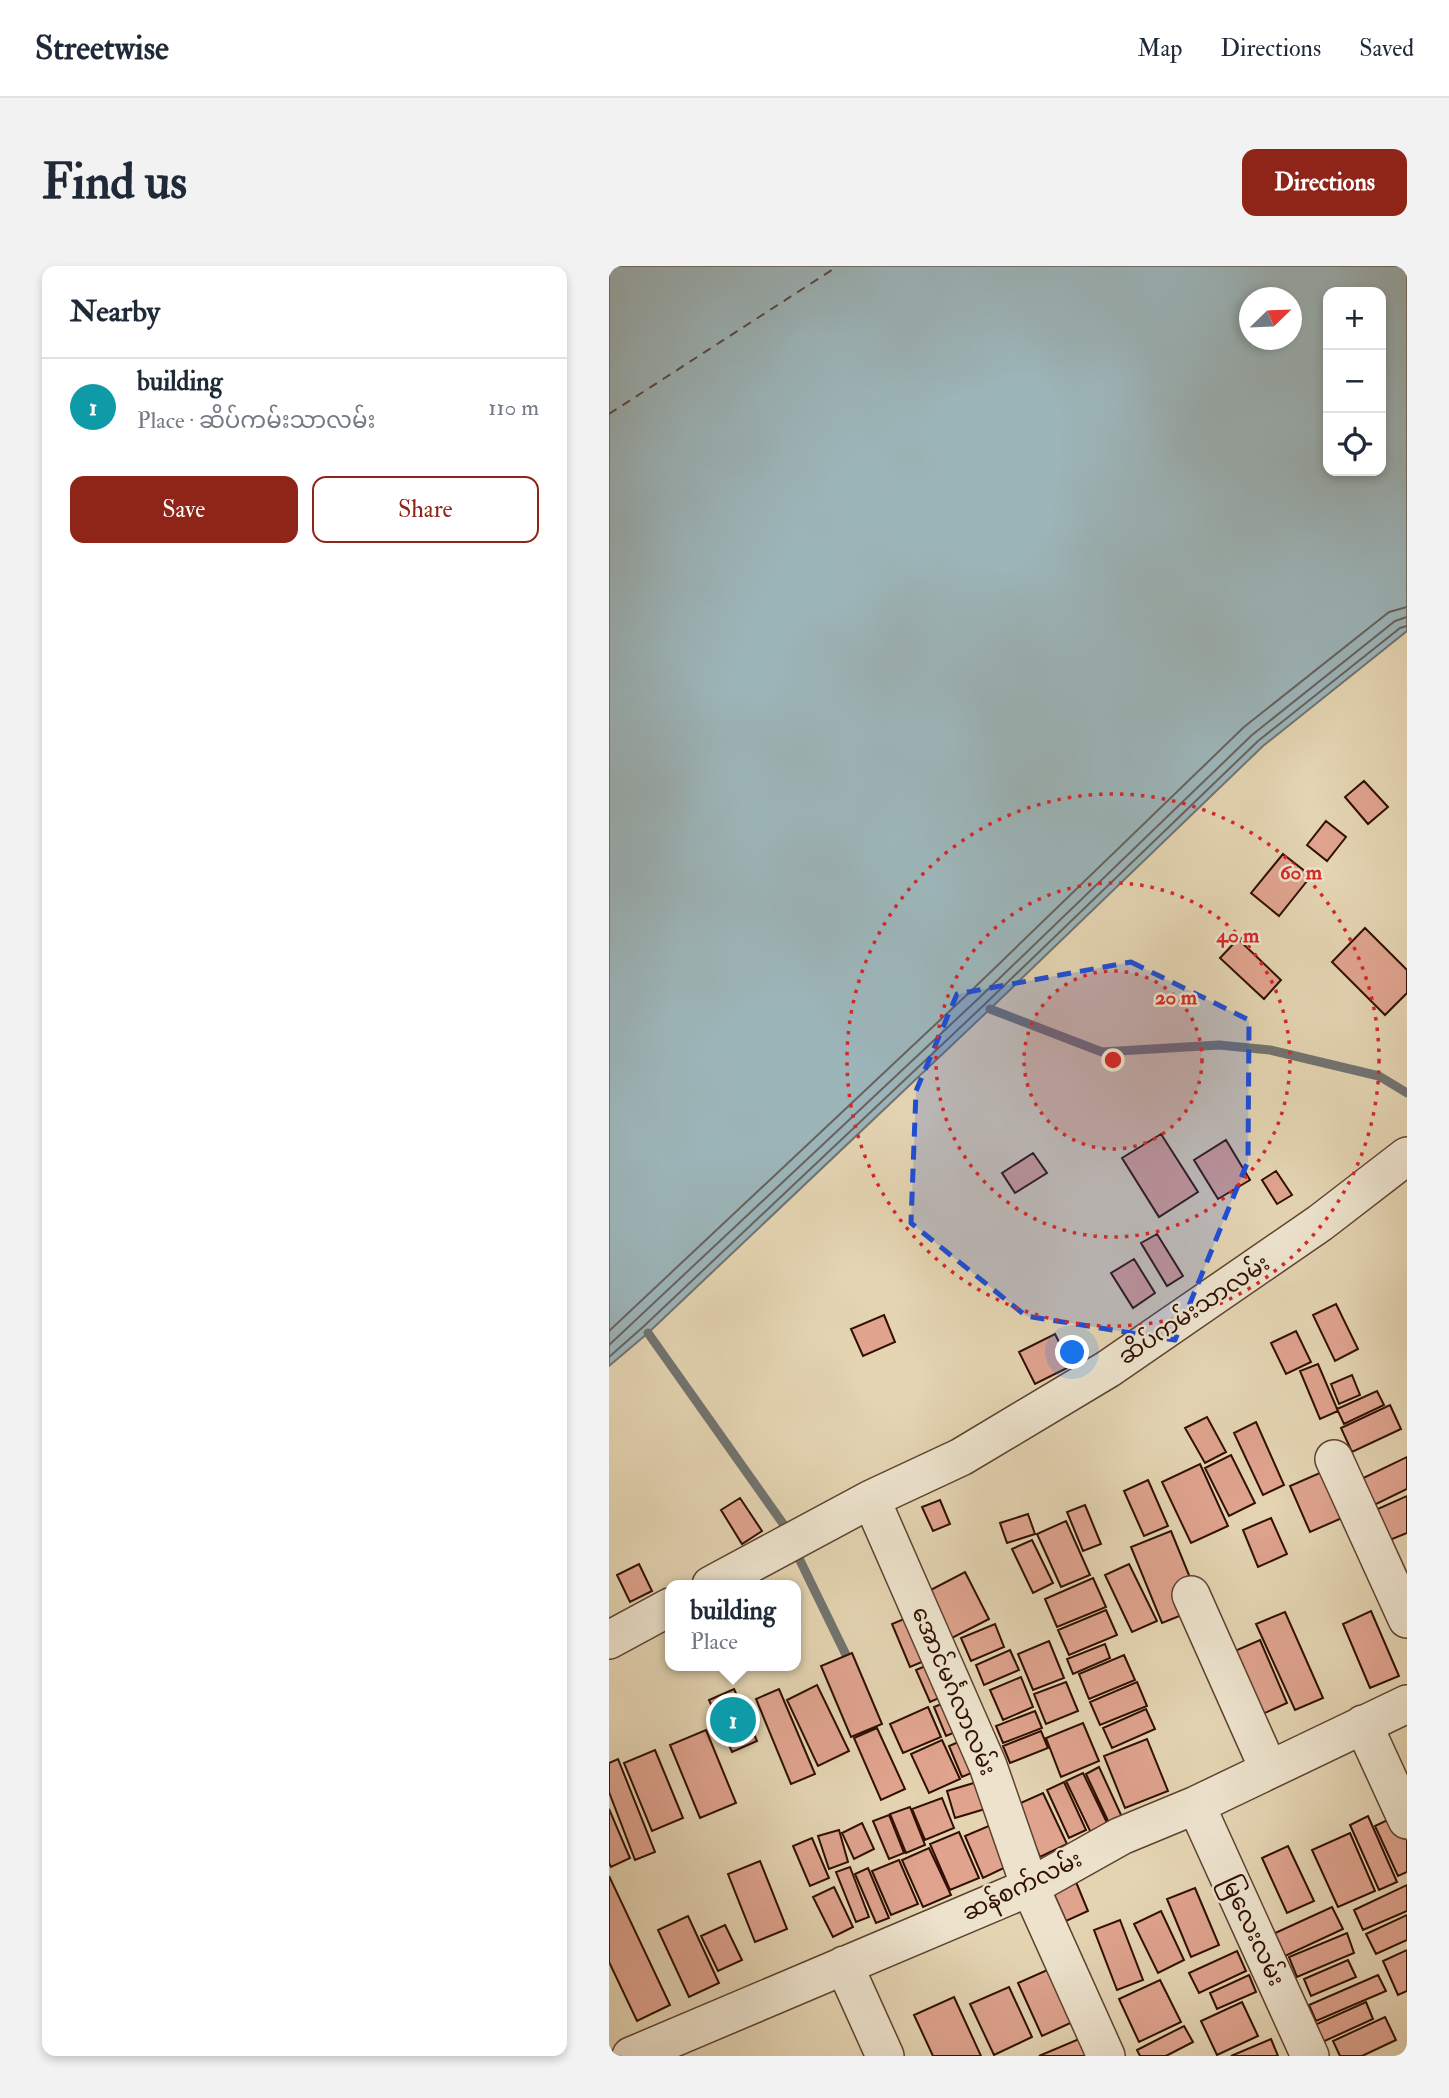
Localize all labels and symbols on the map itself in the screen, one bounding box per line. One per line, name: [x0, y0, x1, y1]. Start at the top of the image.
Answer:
north arrow: [1239, 287, 1302, 350]
text: 60 m: [1280, 859, 1323, 886]
text: 40 m: [1216, 922, 1260, 949]
text: 20 m: [1155, 984, 1198, 1011]
centre of rings: [1101, 1048, 1125, 1072]
street label: ဆိပ်ကမ်းသာလမ်း: [1112, 1247, 1275, 1371]
your location: [1055, 1335, 1089, 1369]
street label: အောင်မင်္ဂလာလမ်း: [905, 1601, 1005, 1780]
pin: 1: [710, 1694, 756, 1746]
street label: ဆန်စက်လမ်း: [956, 1843, 1088, 1931]
street label: မြလေးလမ်း: [1211, 1870, 1293, 1992]

